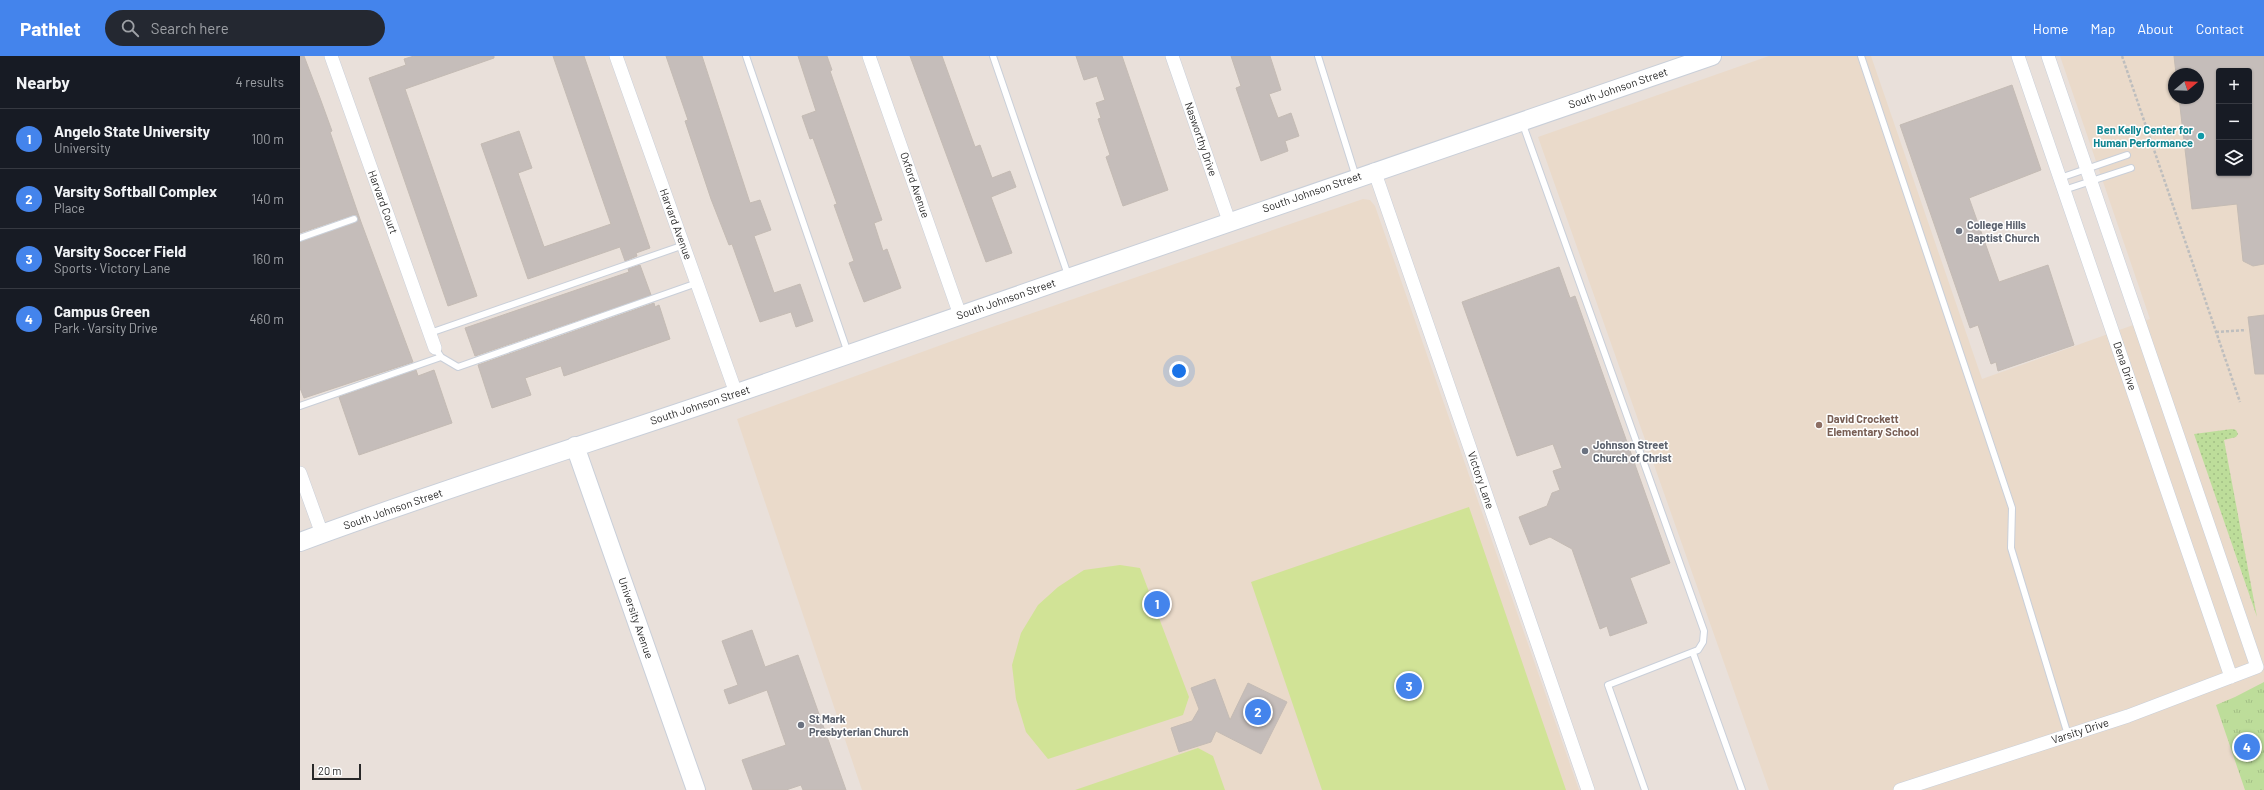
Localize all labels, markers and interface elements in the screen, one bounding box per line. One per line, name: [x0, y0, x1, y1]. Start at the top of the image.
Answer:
search box: [105, 10, 385, 46]
text: Pathlet: [20, 17, 81, 40]
icon: search: [119, 17, 141, 39]
text: Search here: [151, 19, 229, 37]
text: Home: [2033, 20, 2069, 37]
text: Map: [2091, 20, 2115, 37]
text: About: [2137, 20, 2174, 37]
text: Contact: [2196, 20, 2244, 37]
street label: South Johnson Street: [1567, 64, 1669, 111]
north arrow: [2168, 68, 2204, 104]
map controls: [2216, 68, 2252, 176]
button: +: [2216, 68, 2252, 104]
text: Nearby: [16, 72, 70, 92]
text: 4 results: [236, 74, 284, 90]
street label: Nasworthy Drive: [1183, 100, 1220, 178]
button: −: [2216, 104, 2252, 140]
text: Angelo State University: [54, 122, 210, 140]
place label: Ben Kelly Center for Human Performance: [2093, 123, 2194, 149]
text: 1: [27, 131, 31, 147]
text: 100 m: [251, 131, 284, 147]
marker: Ben Kelly Center for Human Performance: [2196, 131, 2206, 141]
text: University: [54, 140, 111, 156]
button: layers: [2216, 140, 2252, 176]
street label: Oxford Avenue: [898, 150, 933, 220]
street label: Harvard Court: [366, 168, 401, 235]
street label: South Johnson Street: [1261, 168, 1363, 215]
text: Varsity Softball Complex: [54, 182, 217, 200]
street label: Harvard Avenue: [658, 186, 695, 261]
text: 2: [25, 191, 33, 207]
text: 140 m: [252, 191, 284, 207]
text: Place: [54, 200, 85, 216]
place label: College Hills Baptist Church: [1967, 218, 2039, 244]
marker: College Hills Baptist Church: [1954, 226, 1964, 236]
text: Varsity Soccer Field: [54, 242, 186, 260]
text: 3: [25, 251, 33, 267]
text: 160 m: [252, 251, 284, 267]
text: Sports · Victory Lane: [54, 260, 171, 276]
street label: South Johnson Street: [955, 275, 1057, 322]
text: Campus Green: [54, 302, 150, 320]
text: 4: [25, 311, 33, 327]
text: 460 m: [249, 311, 284, 327]
text: Park · Varsity Drive: [54, 320, 158, 336]
street label: Dena Drive: [2111, 340, 2140, 392]
your location: [1169, 361, 1189, 381]
street label: South Johnson Street: [648, 382, 751, 427]
place label: David Crockett Elementary School: [1827, 412, 1919, 438]
marker: David Crockett Elementary School: [1814, 420, 1824, 430]
place label: Johnson Street Church of Christ: [1593, 438, 1672, 464]
marker: Johnson Street Church of Christ: [1580, 446, 1590, 456]
street label: Victory Lane: [1466, 449, 1497, 510]
street label: South Johnson Street: [342, 485, 444, 532]
street label: University Avenue: [616, 576, 657, 660]
pin: 1: [1144, 589, 1170, 619]
pin: 3: [1396, 671, 1422, 701]
pin: 2: [1245, 697, 1271, 727]
place label: St Mark Presbyterian Church: [809, 712, 908, 738]
street label: Varsity Drive: [2050, 715, 2110, 746]
marker: St Mark Presbyterian Church: [796, 720, 806, 730]
pin: 4: [2234, 732, 2260, 762]
scale bar: [312, 762, 361, 781]
text: 20 m: [318, 764, 341, 777]

